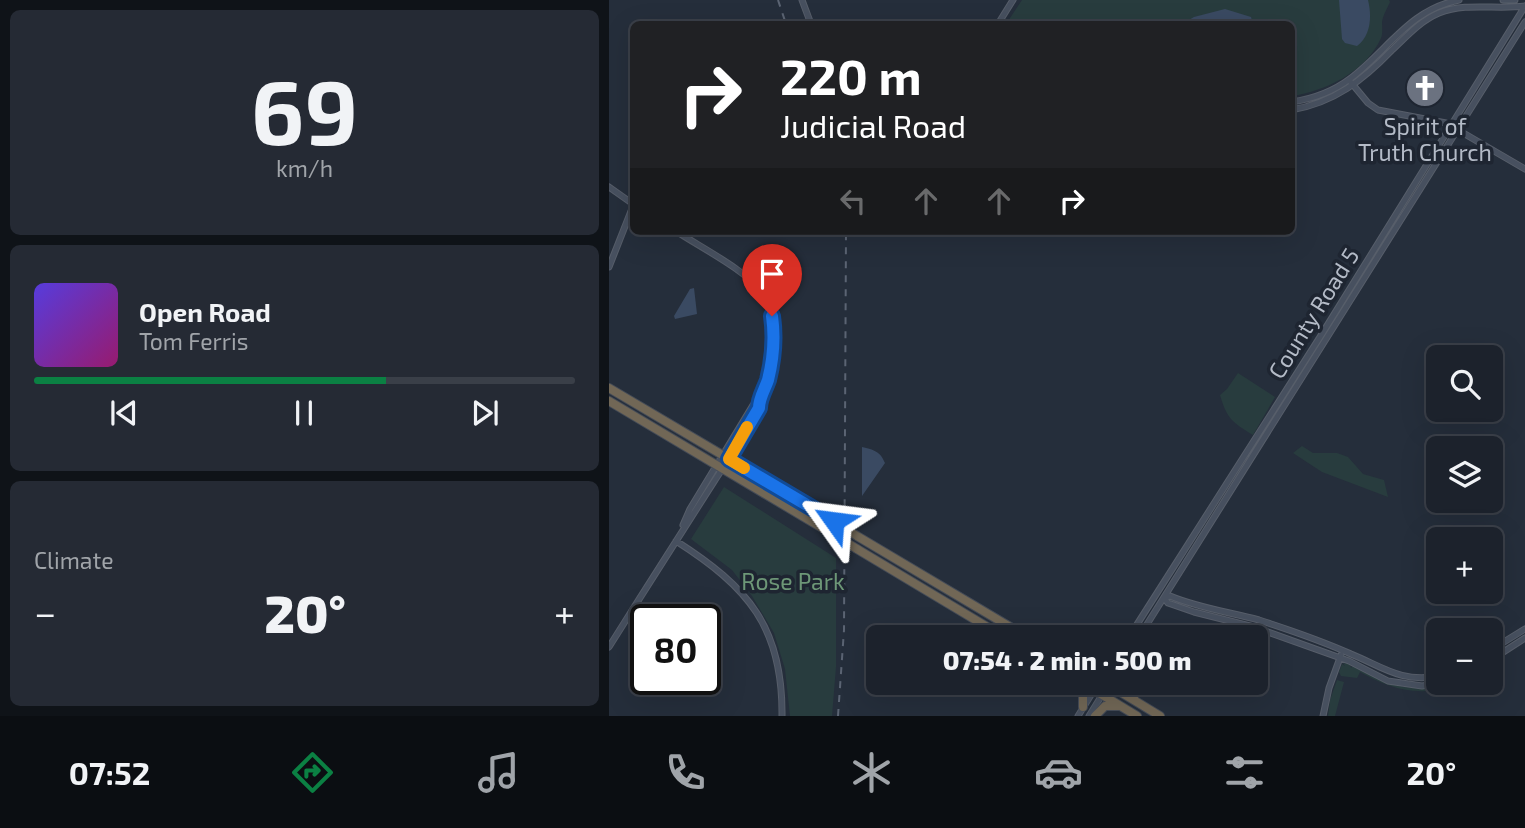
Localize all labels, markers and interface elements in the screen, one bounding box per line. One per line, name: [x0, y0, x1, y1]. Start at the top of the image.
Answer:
text: 220 m: [780, 46, 922, 105]
icon: right: [665, 49, 756, 140]
text: 69: [251, 54, 358, 163]
church icon: Spirit of Truth Church: [1404, 67, 1446, 109]
text: Judicial Road: [780, 106, 966, 144]
place label: Spirit of Truth Church: [1358, 112, 1492, 166]
text: km/h: [276, 154, 333, 182]
icon: left: [834, 182, 872, 220]
icon: ahead: [907, 182, 945, 220]
icon: ahead: [980, 182, 1018, 220]
icon: right: [1053, 182, 1091, 220]
street label: County Road 5: [1262, 243, 1364, 383]
pin: [742, 244, 802, 316]
icon: arrive: [753, 255, 791, 293]
text: Open Road: [139, 296, 271, 327]
text: Tom Ferris: [139, 327, 248, 355]
map controls: [1426, 345, 1503, 695]
button: search: [1426, 345, 1503, 422]
icon: previous: [105, 394, 143, 432]
icon: pause: [285, 394, 323, 432]
icon: next: [466, 394, 504, 432]
button: layers: [1426, 436, 1503, 513]
position arrow: [797, 484, 871, 558]
button: +: [1426, 527, 1503, 604]
text: Climate: [34, 546, 114, 574]
park label: Rose Park: [741, 567, 845, 595]
text: 20°: [264, 581, 346, 643]
text: −: [34, 589, 56, 635]
text: +: [554, 589, 575, 635]
speed limit sign: 80: [630, 604, 721, 695]
button: −: [1426, 618, 1503, 695]
text: 07:54 · 2 min · 500 m: [943, 644, 1191, 675]
icon: directions: [288, 748, 337, 797]
icon: music: [474, 748, 523, 797]
icon: phone: [661, 748, 710, 797]
icon: climate: [847, 748, 896, 797]
icon: car: [1034, 748, 1083, 797]
icon: filters: [1220, 748, 1269, 797]
text: 07:52: [69, 753, 150, 791]
text: 20°: [1406, 753, 1456, 791]

